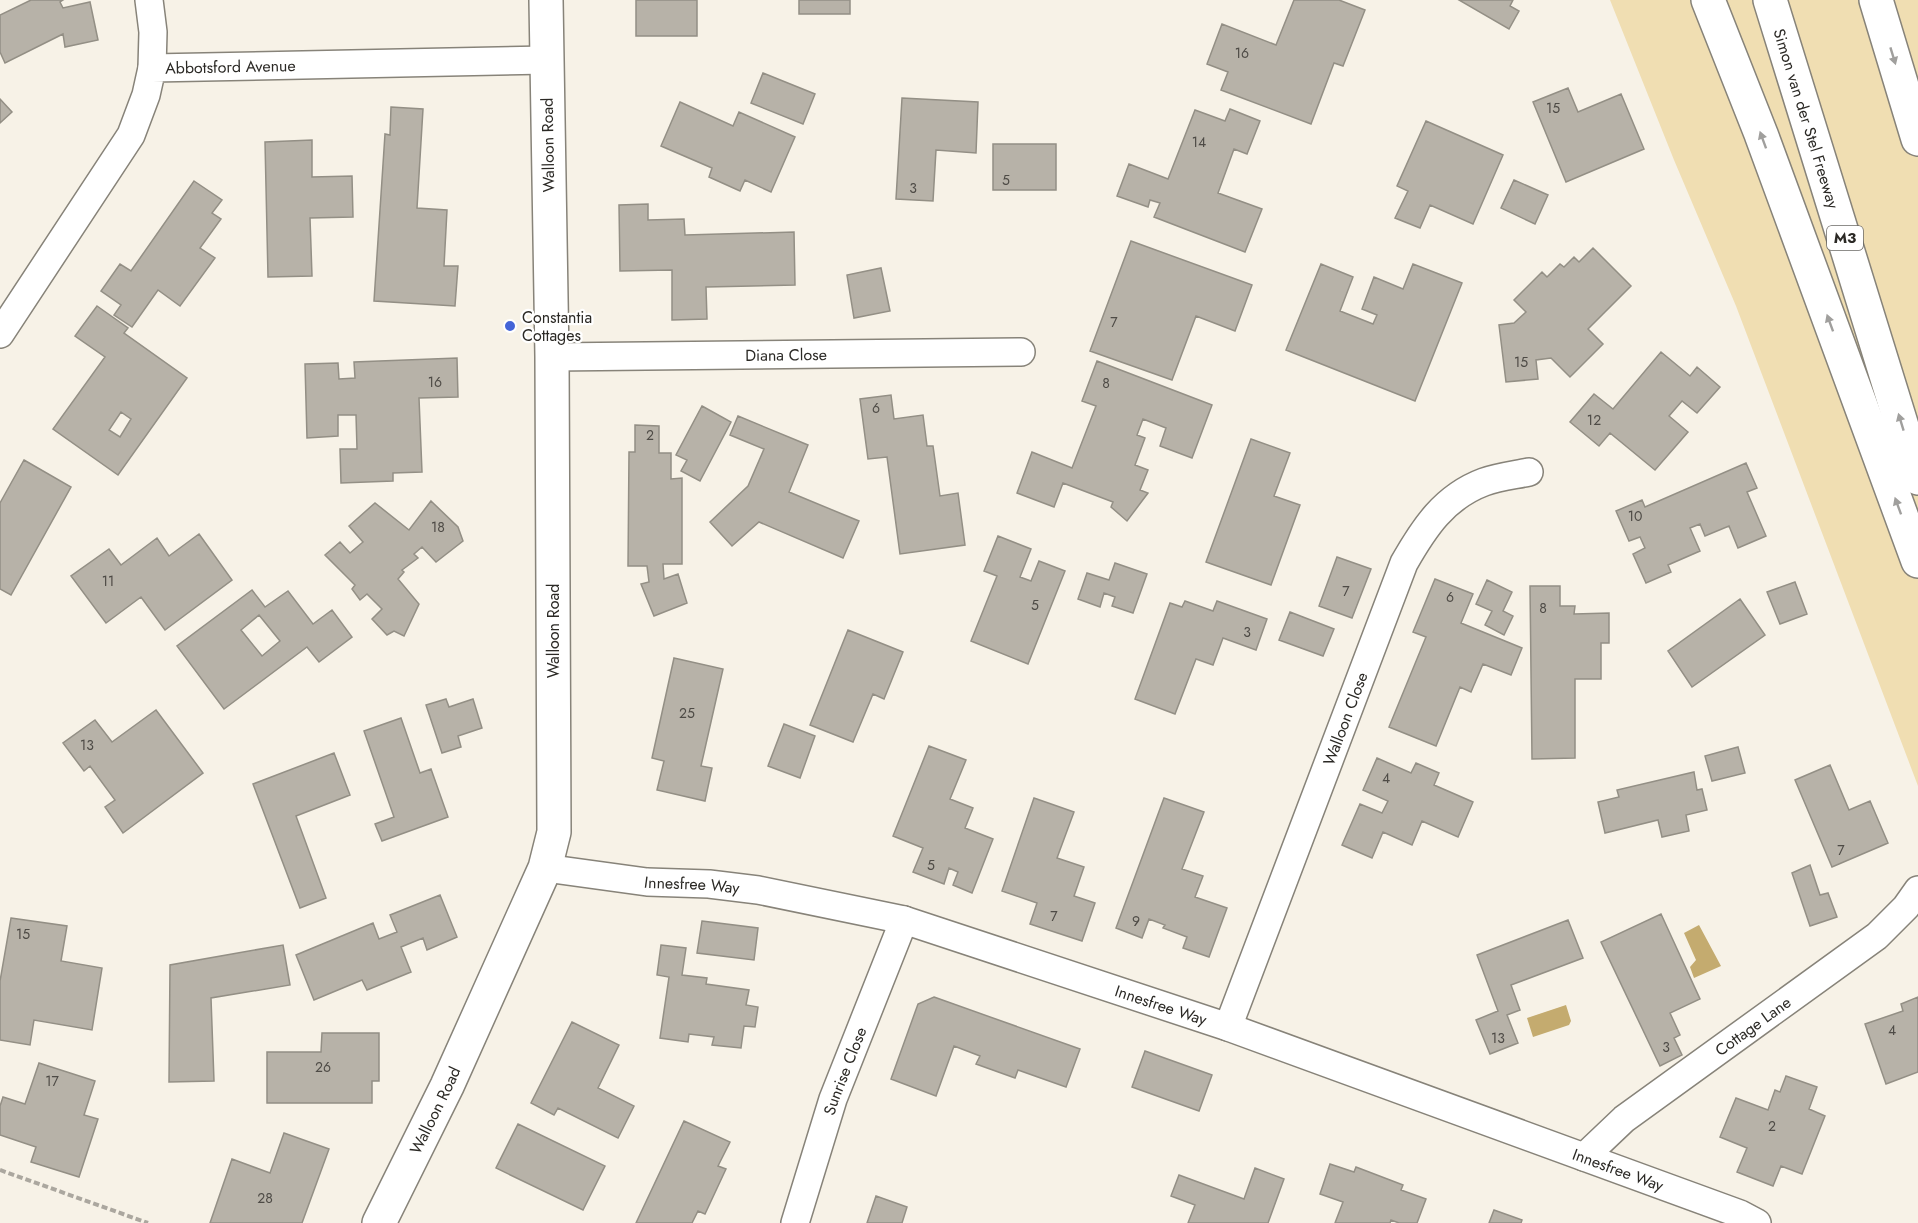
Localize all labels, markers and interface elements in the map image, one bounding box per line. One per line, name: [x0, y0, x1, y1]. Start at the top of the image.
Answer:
street label: Simon van der Stel Freeway: [1768, 26, 1846, 212]
house number: 16: [1235, 43, 1249, 63]
one-way arrow: [1889, 47, 1898, 65]
street label: Abbotsford Avenue: [165, 54, 296, 79]
street label: Walloon Road: [536, 98, 560, 192]
house number: 15: [1546, 98, 1560, 118]
one-way arrow: [1758, 131, 1768, 149]
house number: 14: [1192, 132, 1206, 152]
house number: 5: [1002, 170, 1010, 190]
house number: 3: [909, 178, 917, 198]
road number: M3: [1827, 226, 1863, 250]
place label: Constantia Cottages: [522, 306, 592, 347]
house number: 7: [1110, 312, 1118, 332]
one-way arrow: [1825, 314, 1835, 332]
marker: Constantia Cottages: [503, 319, 517, 333]
street label: Diana Close: [745, 343, 827, 366]
house number: 15: [1514, 352, 1528, 372]
house number: 16: [428, 372, 442, 392]
house number: 8: [1102, 373, 1110, 393]
house number: 6: [872, 398, 880, 418]
house number: 12: [1587, 410, 1601, 430]
one-way arrow: [1896, 413, 1905, 431]
house number: 2: [646, 425, 654, 445]
one-way arrow: [1892, 497, 1902, 515]
house number: 10: [1628, 506, 1642, 526]
house number: 18: [431, 517, 445, 537]
house number: 11: [102, 571, 114, 591]
house number: 7: [1342, 581, 1350, 601]
street label: Walloon Road: [542, 584, 565, 678]
house number: 6: [1446, 587, 1454, 607]
house number: 5: [1031, 595, 1039, 615]
house number: 8: [1539, 598, 1547, 618]
house number: 3: [1243, 622, 1251, 642]
street label: Walloon Close: [1317, 668, 1373, 768]
house number: 25: [679, 703, 695, 723]
house number: 13: [80, 735, 94, 755]
house number: 4: [1382, 768, 1390, 788]
house number: 7: [1837, 840, 1845, 860]
house number: 5: [927, 855, 935, 875]
street label: Innesfree Way: [643, 870, 742, 899]
house number: 7: [1050, 906, 1058, 926]
house number: 9: [1132, 911, 1140, 931]
house number: 15: [16, 924, 30, 944]
street label: Innesfree Way: [1112, 979, 1211, 1031]
street label: Cottage Lane: [1710, 991, 1795, 1061]
house number: 4: [1888, 1020, 1896, 1040]
street label: Sunrise Close: [817, 1023, 872, 1118]
house number: 13: [1491, 1028, 1505, 1048]
house number: 3: [1662, 1037, 1670, 1057]
house number: 26: [315, 1057, 331, 1077]
street label: Walloon Road: [404, 1063, 466, 1158]
house number: 17: [45, 1071, 59, 1091]
house number: 2: [1768, 1116, 1776, 1136]
street label: Innesfree Way: [1569, 1142, 1668, 1197]
house number: 28: [257, 1188, 273, 1208]

